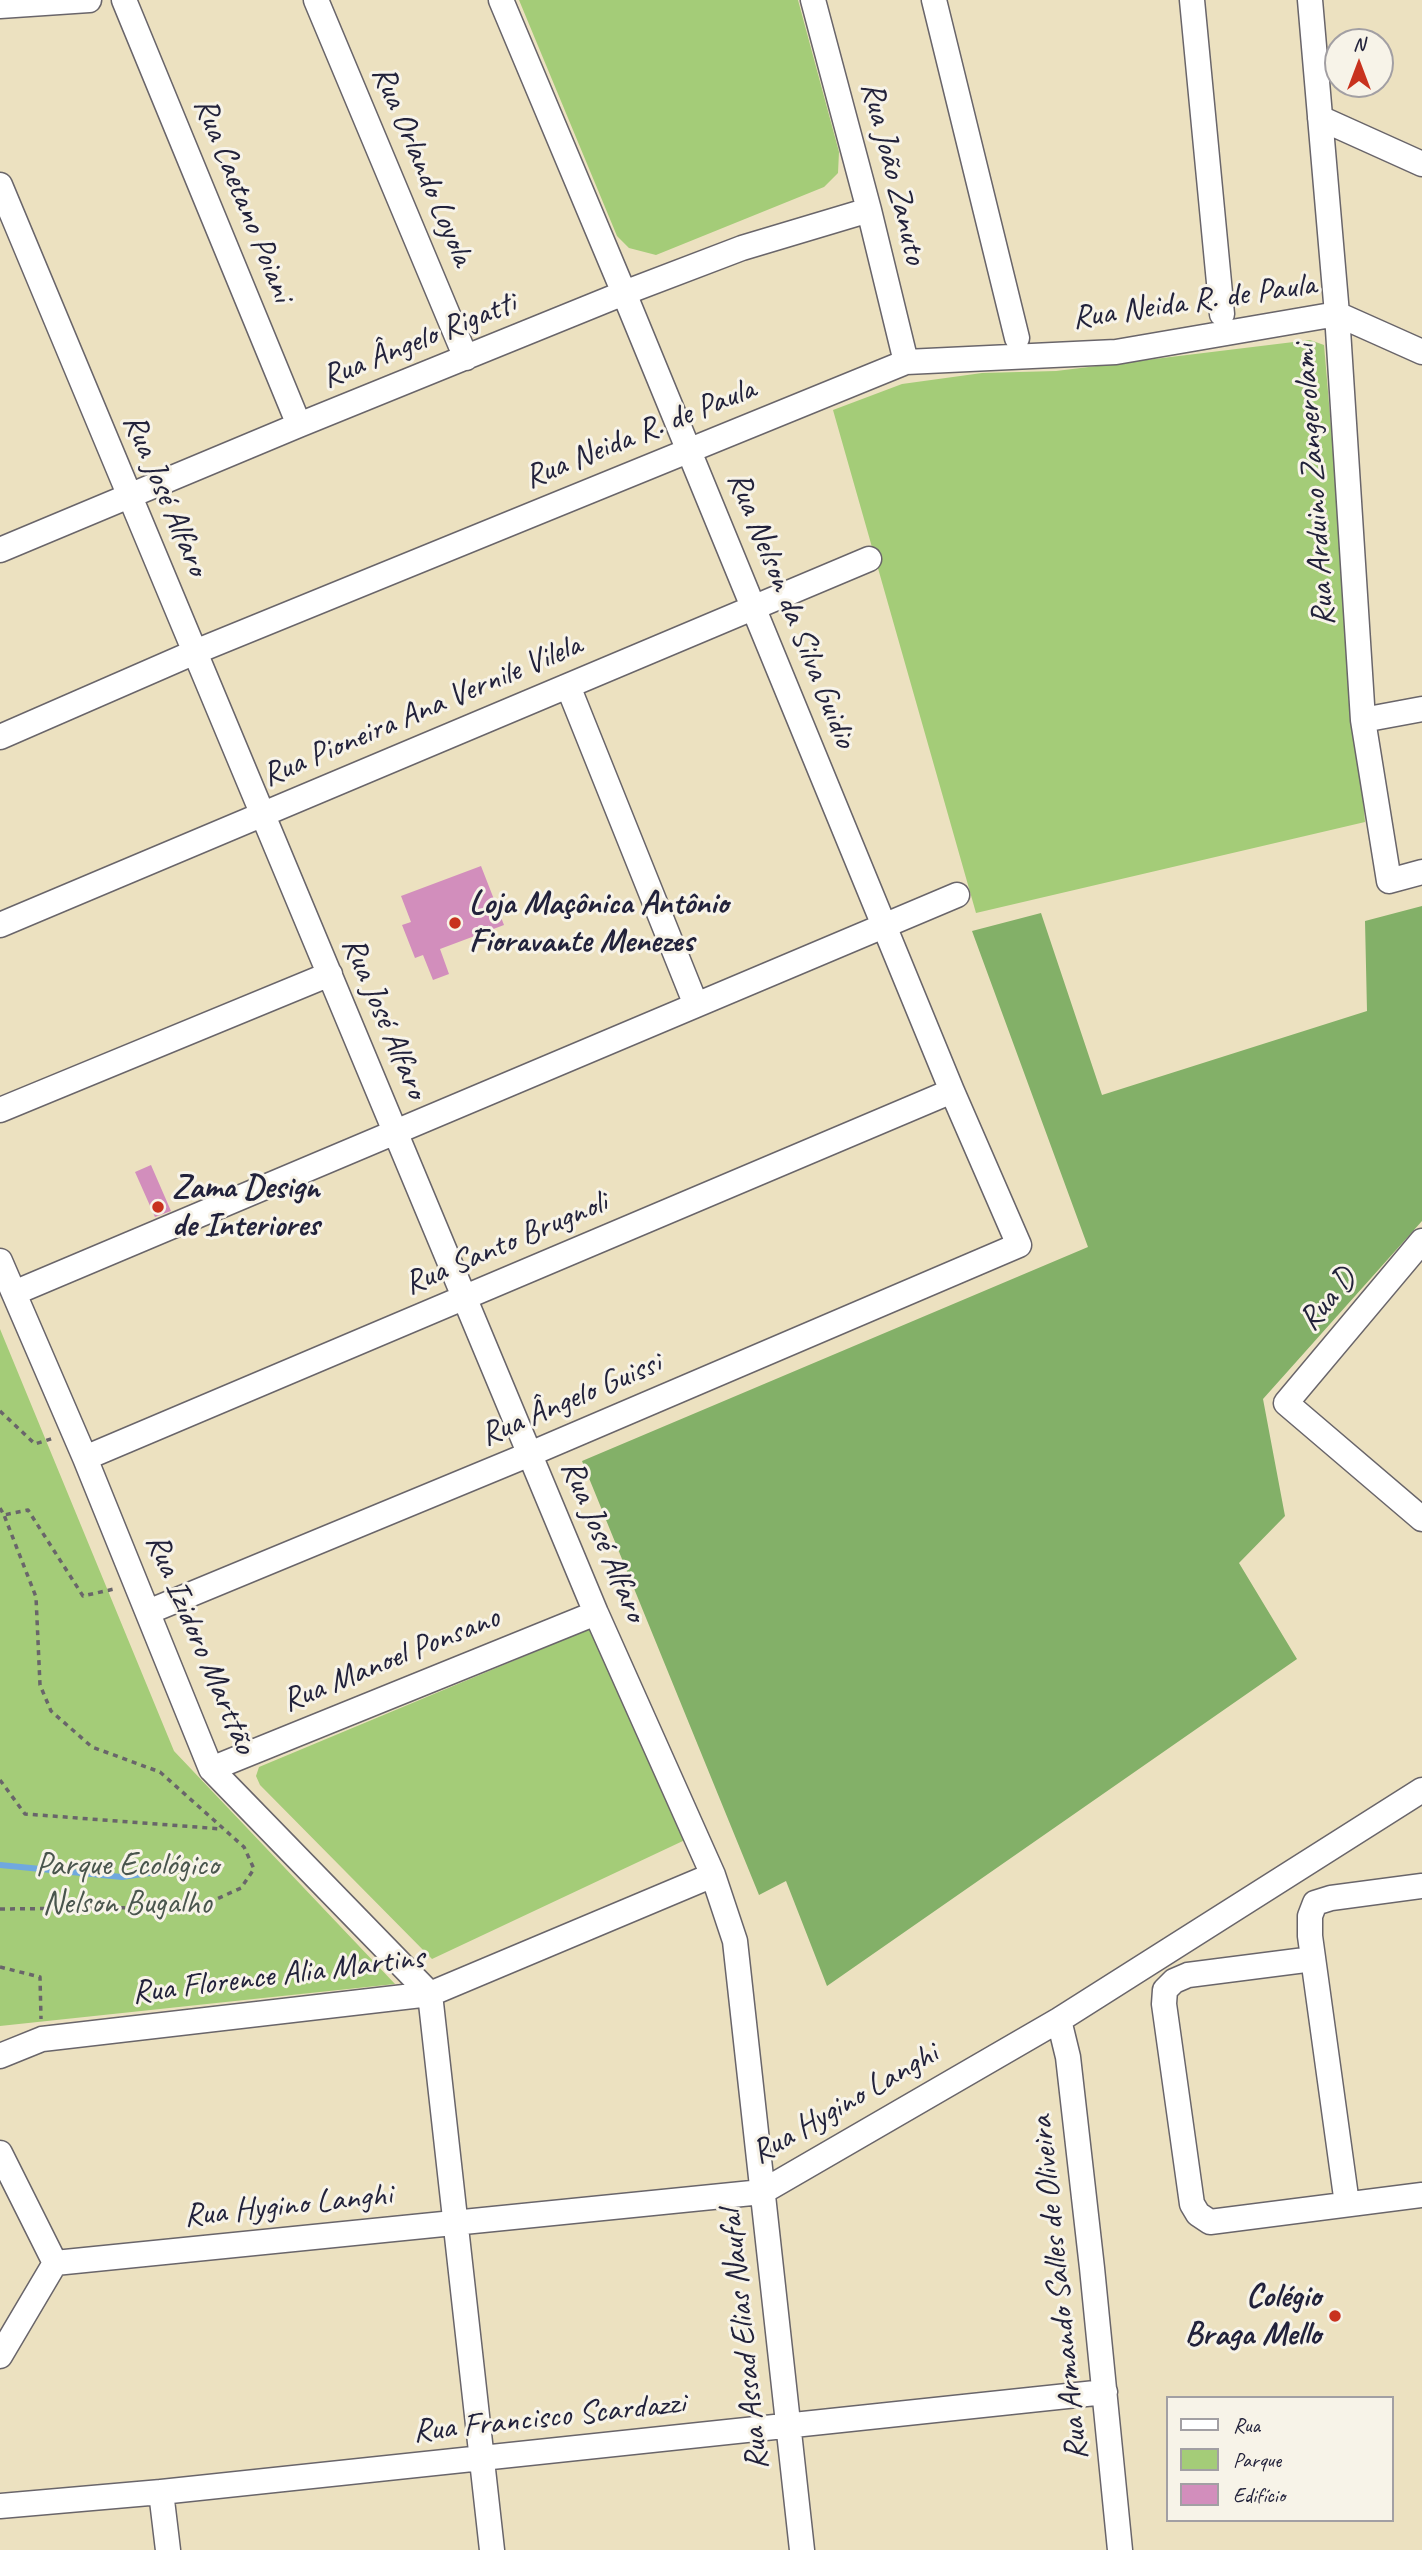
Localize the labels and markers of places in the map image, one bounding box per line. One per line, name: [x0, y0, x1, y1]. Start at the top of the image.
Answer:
place label: Loja Maçônica Antônio Fioravante Menezes: [469, 884, 728, 962]
marker: Loja Maçônica Antônio Fioravante Menezes: [447, 915, 463, 931]
place label: Zama Design de Interiores: [172, 1168, 319, 1246]
marker: Zama Design de Interiores: [150, 1199, 166, 1215]
place label: Colégio Braga Mello: [1185, 2277, 1321, 2355]
marker: Colégio Braga Mello: [1327, 2308, 1343, 2324]

